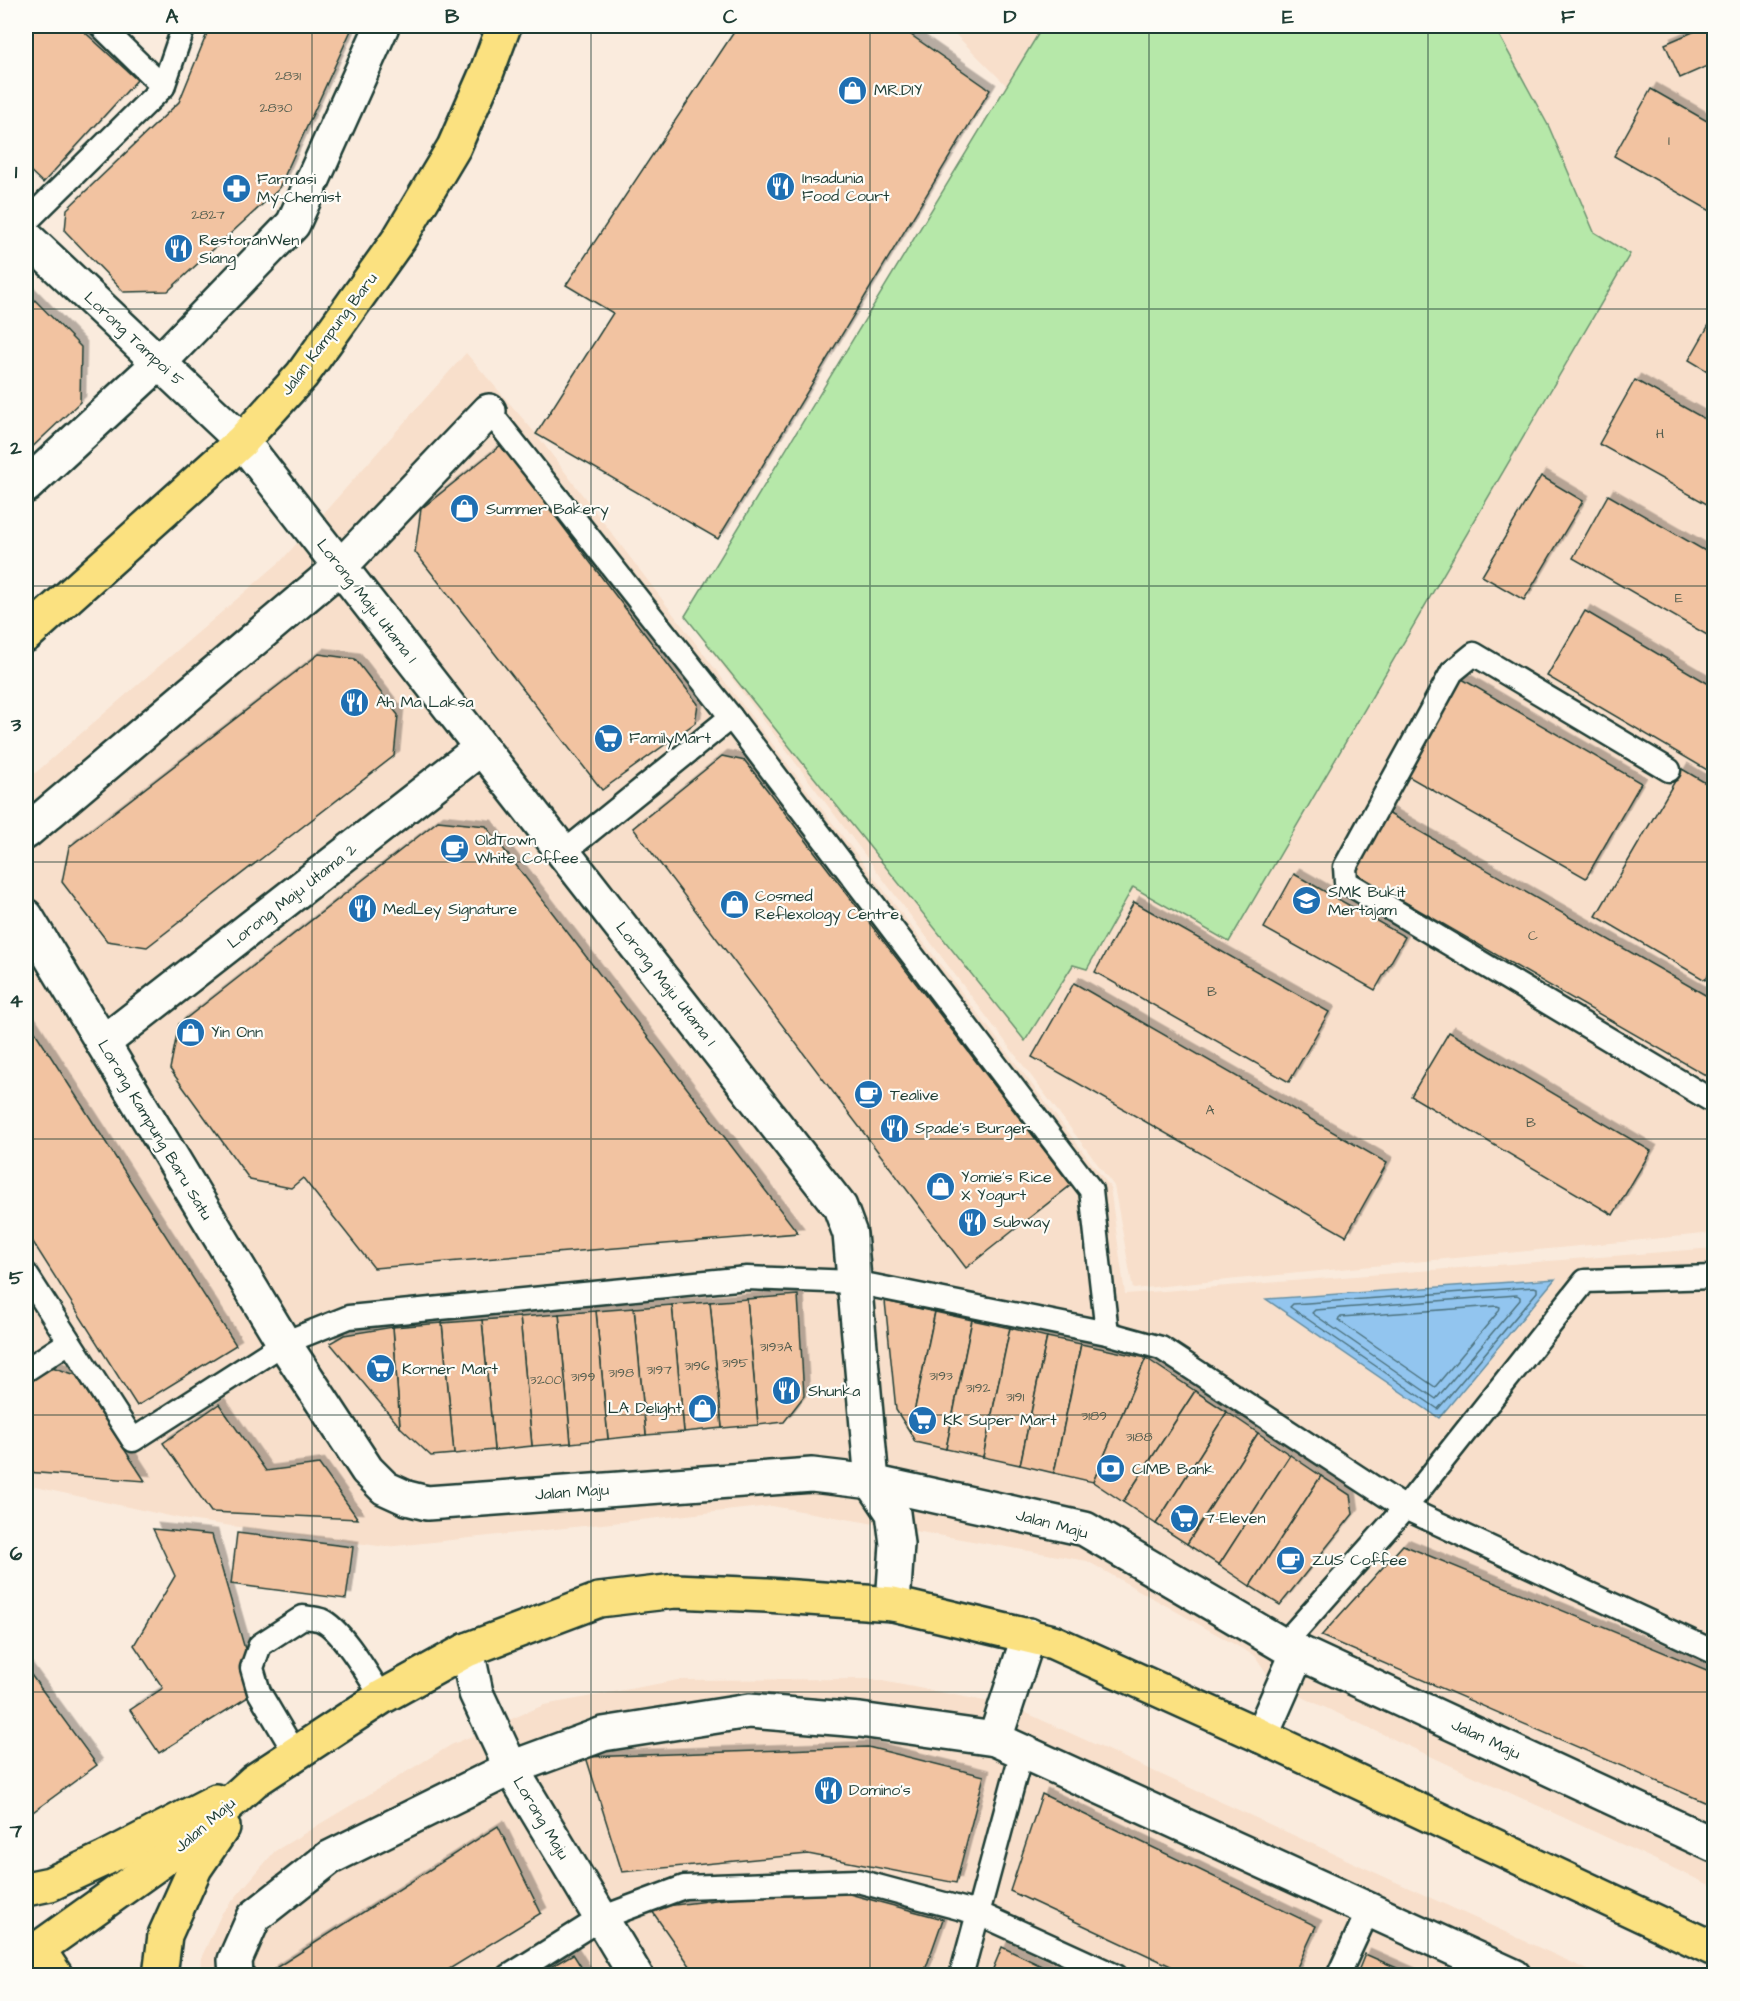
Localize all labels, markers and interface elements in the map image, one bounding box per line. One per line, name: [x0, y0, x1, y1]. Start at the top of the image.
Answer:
text: A: [166, 3, 179, 31]
text: B: [445, 3, 460, 31]
text: C: [723, 3, 738, 31]
text: D: [1004, 3, 1017, 31]
text: E: [1282, 3, 1294, 31]
text: F: [1561, 3, 1576, 31]
house number: 2831: [275, 66, 301, 86]
shop icon: MR.DIY: [837, 74, 869, 106]
place label: MR.DIY: [874, 79, 923, 101]
house number: 2830: [259, 98, 293, 118]
house number: I: [1668, 131, 1670, 151]
text: 1: [15, 158, 18, 186]
place label: Insadunia Food Court: [802, 167, 890, 207]
place label: Farmasi My-Chemist: [257, 168, 342, 209]
restaurant icon: Insadunia Food Court: [765, 171, 797, 203]
pharmacy icon: Farmasi My-Chemist: [220, 172, 252, 204]
house number: 2827: [191, 205, 225, 225]
place label: RestoranWen Siang: [199, 229, 299, 270]
restaurant icon: RestoranWen Siang: [162, 233, 194, 265]
street label: Jalan Kampung Baru: [276, 268, 383, 400]
street label: Lorong Tampoi 5: [79, 287, 189, 392]
house number: H: [1656, 424, 1665, 444]
text: 2: [9, 434, 22, 462]
shop icon: Summer Bakery: [449, 493, 481, 525]
place label: Summer Bakery: [486, 498, 609, 521]
street label: Lorong Maju Utama 1: [311, 534, 422, 668]
house number: E: [1675, 588, 1684, 608]
restaurant icon: Ah Ma Laksa: [339, 686, 371, 718]
place label: Ah Ma Laksa: [376, 691, 474, 713]
text: 3: [10, 711, 22, 739]
supermarket icon: FamilyMart: [592, 722, 624, 754]
place label: FamilyMart: [629, 727, 712, 750]
place label: OldTown White Coffee: [475, 829, 579, 869]
cafe icon: OldTown White Coffee: [438, 833, 470, 865]
street label: Lorong Maju Utama 2: [223, 838, 362, 954]
place label: SMK Bukit Mertajam: [1328, 881, 1406, 921]
place label: Cosmed Reflexology Centre: [755, 885, 900, 926]
school or university icon: SMK Bukit Mertajam: [1291, 885, 1323, 917]
shop icon: Cosmed Reflexology Centre: [718, 889, 750, 921]
restaurant icon: MedLey Signature: [346, 893, 378, 925]
place label: MedLey Signature: [383, 898, 518, 921]
street label: Lorong Maju Utama 1: [610, 917, 721, 1051]
house number: C: [1528, 926, 1538, 946]
house number: B: [1207, 982, 1217, 1002]
text: 4: [9, 987, 23, 1015]
shop icon: Yin Onn: [174, 1016, 206, 1048]
place label: Yin Onn: [211, 1021, 263, 1043]
street label: Lorong Kampung Baru Satu: [92, 1036, 218, 1225]
cafe icon: Tealive: [853, 1079, 885, 1111]
place label: Tealive: [890, 1084, 939, 1106]
house number: A: [1206, 1100, 1215, 1120]
restaurant icon: Spade's Burger: [878, 1112, 910, 1144]
house number: B: [1526, 1113, 1536, 1133]
place label: Spade's Burger: [915, 1117, 1030, 1140]
place label: Yomie's Rice X Yogurt: [961, 1166, 1052, 1207]
shop icon: Yomie's Rice X Yogurt: [924, 1170, 956, 1202]
restaurant icon: Subway: [956, 1206, 988, 1238]
place label: Subway: [993, 1211, 1050, 1234]
text: 5: [9, 1264, 24, 1292]
house number: 3193A: [760, 1337, 793, 1357]
supermarket icon: Korner Mart: [365, 1353, 397, 1385]
house number: 3195: [722, 1353, 748, 1373]
house number: 3196: [684, 1356, 710, 1376]
place label: Korner Mart: [402, 1358, 499, 1380]
house number: 3197: [646, 1360, 672, 1380]
house number: 3198: [608, 1363, 634, 1383]
house number: 3193: [929, 1366, 953, 1386]
house number: 3199: [571, 1367, 595, 1387]
house number: 3200: [530, 1370, 563, 1390]
restaurant icon: Shunka: [771, 1375, 803, 1407]
house number: 3192: [966, 1378, 990, 1398]
place label: Shunka: [808, 1380, 860, 1402]
house number: 3191: [1006, 1387, 1025, 1407]
shop icon: LA Delight: [687, 1392, 719, 1424]
place label: LA Delight: [608, 1397, 683, 1420]
supermarket icon: KK Super Mart: [906, 1404, 938, 1436]
house number: 3189: [1081, 1406, 1107, 1426]
place label: KK Super Mart: [943, 1409, 1057, 1431]
house number: 3188: [1125, 1427, 1153, 1447]
bank icon: CIMB Bank: [1095, 1453, 1127, 1485]
place label: CIMB Bank: [1132, 1458, 1214, 1480]
street label: Jalan Maju: [534, 1478, 610, 1506]
supermarket icon: 7-Eleven: [1168, 1502, 1200, 1534]
street label: Jalan Maju: [1013, 1504, 1091, 1544]
place label: 7-Eleven: [1205, 1507, 1265, 1529]
text: 6: [10, 1540, 23, 1568]
cafe icon: ZUS Coffee: [1275, 1544, 1307, 1576]
place label: ZUS Coffee: [1312, 1549, 1407, 1571]
street label: Jalan Maju: [1448, 1713, 1524, 1765]
street label: Lorong Maju: [507, 1773, 574, 1864]
restaurant icon: Domino's: [812, 1774, 844, 1806]
place label: Domino's: [849, 1779, 911, 1801]
street label: Jalan Maju: [170, 1792, 240, 1858]
text: 7: [9, 1817, 23, 1845]

